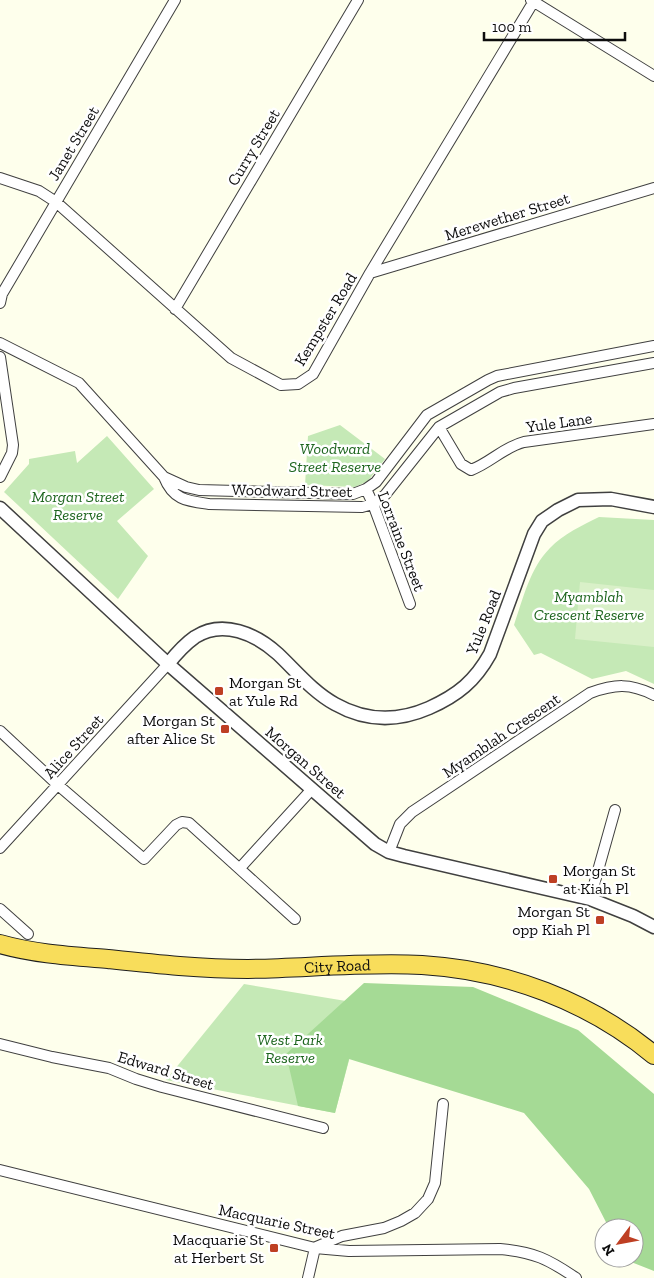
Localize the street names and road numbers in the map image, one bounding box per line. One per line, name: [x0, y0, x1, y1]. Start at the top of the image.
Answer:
street label: Janet Street: [44, 103, 103, 184]
street label: Curry Street: [223, 105, 284, 189]
street label: Merewether Street: [442, 188, 572, 245]
street label: Kempster Road: [290, 269, 361, 369]
street label: Yule Lane: [524, 408, 593, 437]
street label: Woodward Street: [232, 480, 352, 501]
street label: Lorraine Street: [374, 489, 429, 594]
street label: Yule Road: [462, 587, 505, 658]
street label: Myamblah Crescent: [439, 689, 564, 782]
street label: Alice Street: [40, 710, 107, 782]
street label: Morgan Street: [262, 722, 350, 802]
street label: City Road: [304, 955, 371, 977]
street label: Edward Street: [116, 1047, 216, 1094]
street label: Macquarie Street: [217, 1200, 337, 1243]

